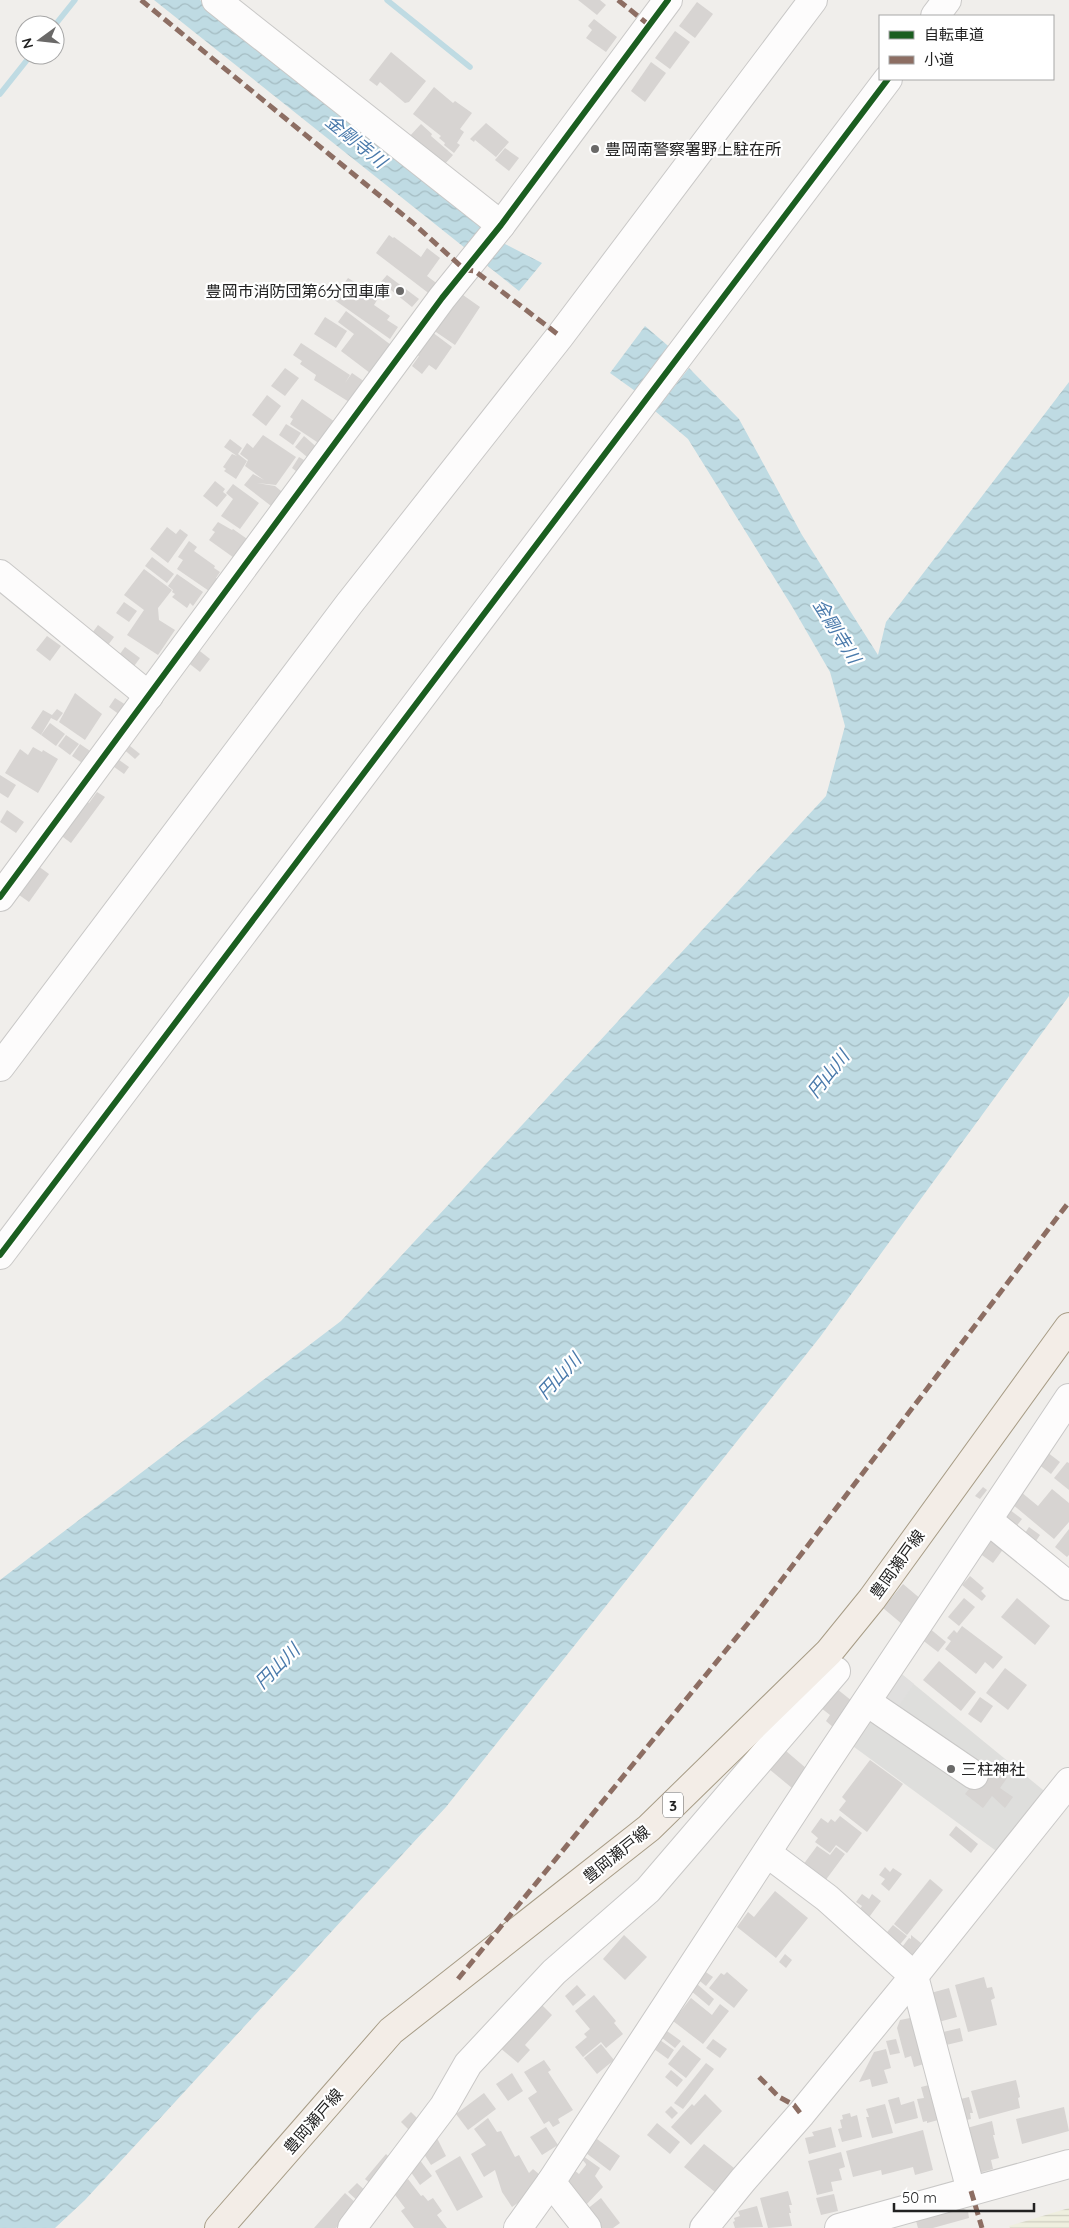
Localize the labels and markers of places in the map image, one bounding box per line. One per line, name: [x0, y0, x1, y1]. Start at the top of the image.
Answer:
place label: 豊岡南警察署野上駐在所: [605, 139, 781, 159]
marker: 豊岡南警察署野上駐在所: [589, 143, 601, 155]
place label: 豊岡市消防団第6分団車庫: [205, 281, 390, 301]
marker: 豊岡市消防団第6分団車庫: [394, 285, 406, 297]
place label: 三柱神社: [961, 1759, 1025, 1779]
marker: 三柱神社: [945, 1763, 957, 1775]

